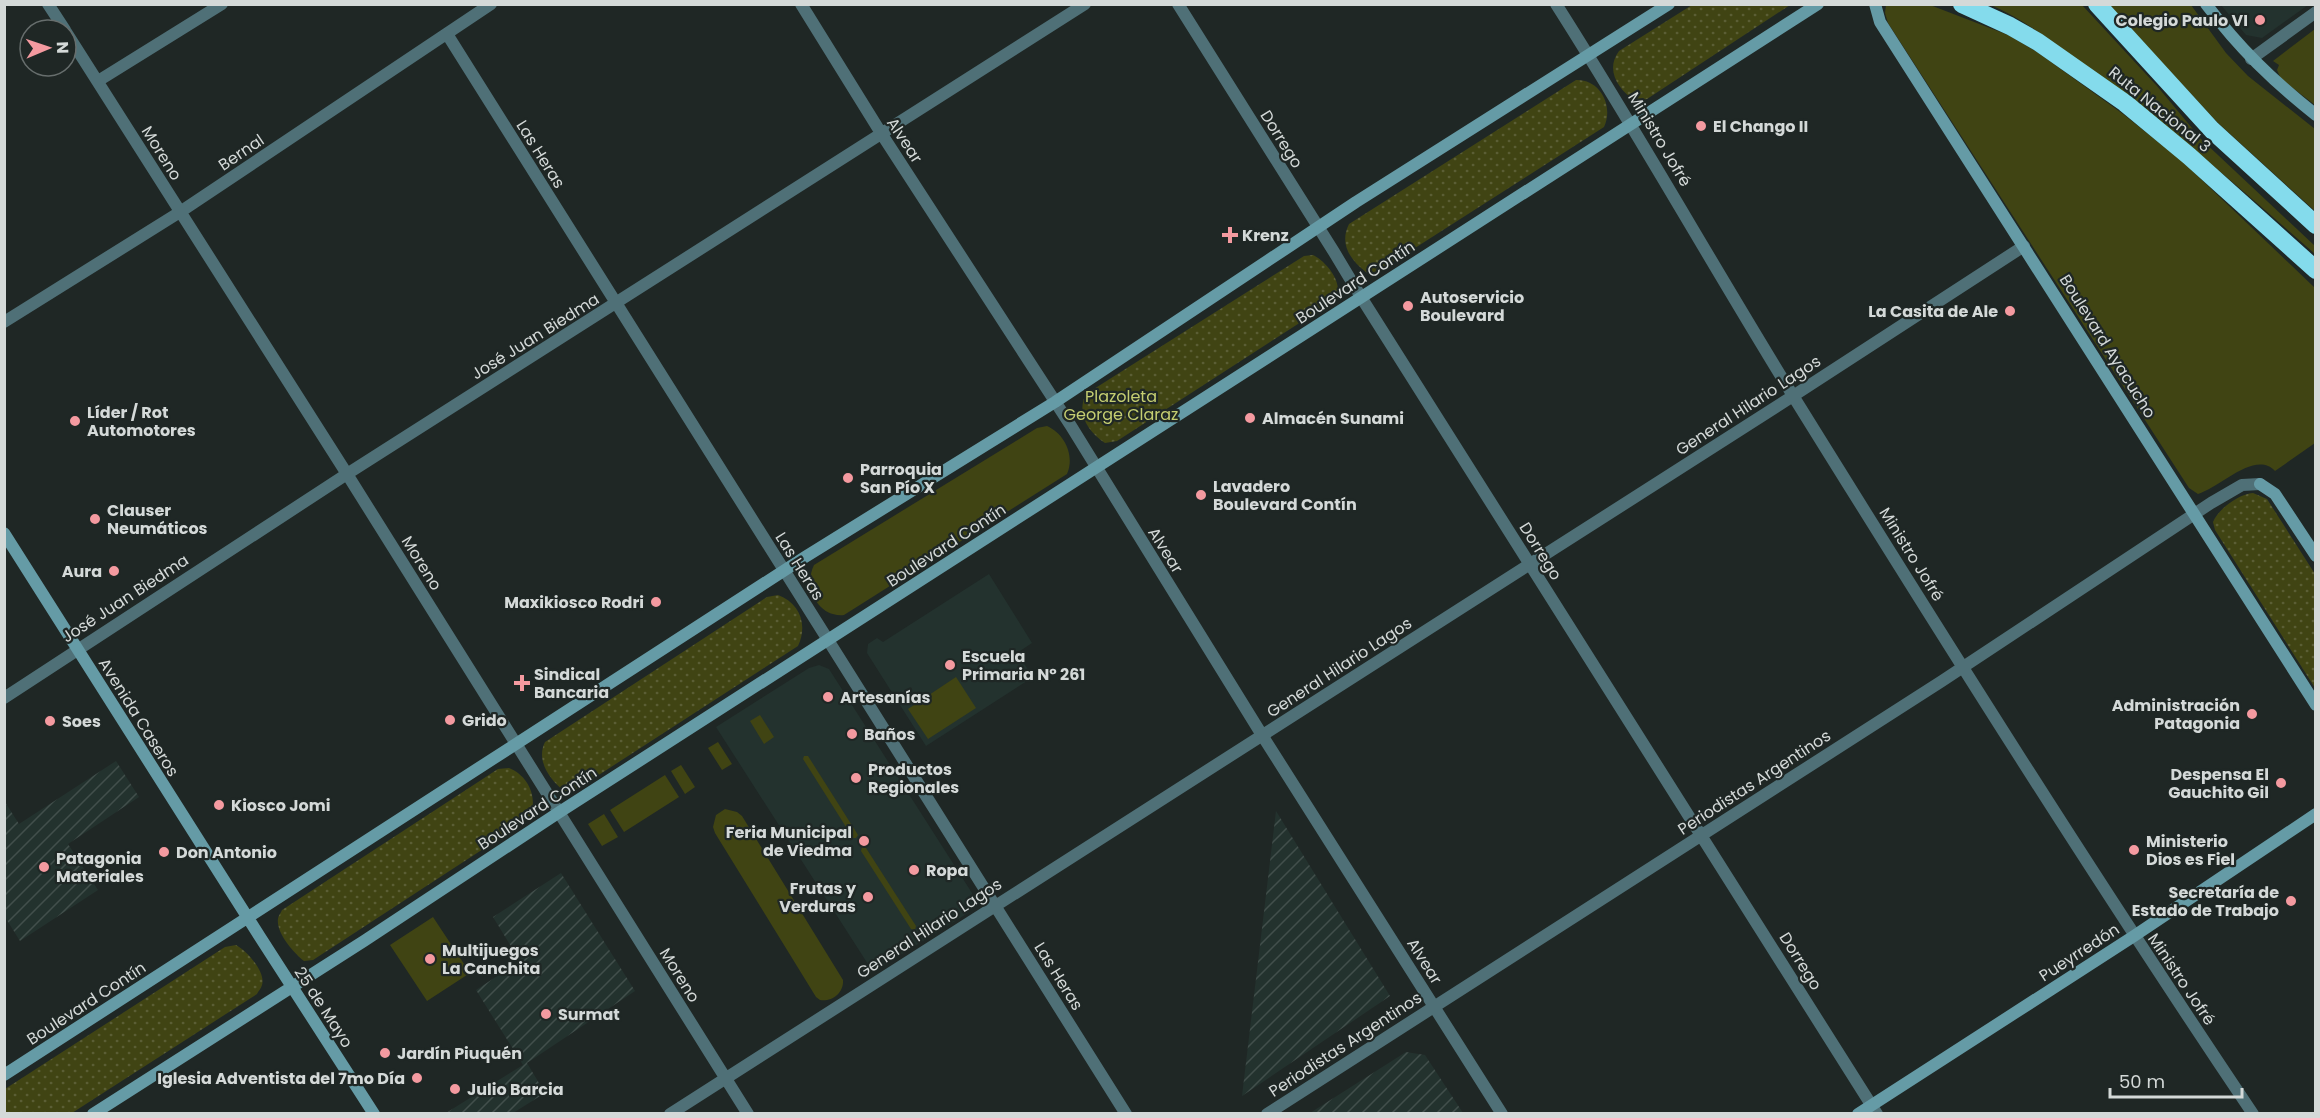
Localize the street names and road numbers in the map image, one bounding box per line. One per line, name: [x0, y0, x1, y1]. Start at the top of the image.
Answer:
street label: Ruta Nacional 3: [2104, 61, 2216, 158]
street label: Ministro Jofré: [1622, 88, 1697, 191]
street label: Dorrego: [1255, 106, 1308, 173]
street label: Alvear: [881, 113, 928, 168]
street label: Las Heras: [511, 116, 571, 193]
street label: Moreno: [136, 122, 187, 185]
street label: Bernal: [214, 129, 269, 176]
street label: Boulevard Contín: [1291, 235, 1419, 330]
street label: Boulevard Ayacucho: [2054, 270, 2161, 423]
street label: José Juan Biedma: [467, 288, 604, 385]
street label: General Hilario Lagos: [1671, 350, 1825, 461]
street label: Boulevard Contín: [882, 498, 1010, 593]
street label: Ministro Jofré: [1874, 503, 1950, 606]
street label: Dorrego: [1514, 518, 1567, 585]
street label: Alvear: [1142, 523, 1189, 578]
street label: Las Heras: [770, 528, 830, 605]
street label: Moreno: [396, 532, 447, 595]
street label: José Juan Biedma: [57, 549, 193, 648]
street label: General Hilario Lagos: [1262, 612, 1416, 723]
street label: Avenida Caseros: [93, 654, 184, 781]
street label: Periodistas Argentinos: [1673, 724, 1835, 841]
street label: Boulevard Contín: [473, 761, 601, 856]
street label: General Hilario Lagos: [852, 873, 1006, 984]
street label: Pueyrredón: [2035, 918, 2124, 987]
street label: Dorrego: [1774, 928, 1827, 995]
street label: Ministro Jofré: [2142, 929, 2221, 1030]
street label: Alvear: [1401, 934, 1448, 989]
street label: Las Heras: [1029, 938, 1089, 1015]
street label: Moreno: [654, 944, 705, 1007]
street label: Boulevard Contín: [22, 956, 150, 1051]
street label: 25 de Mayo: [289, 962, 358, 1052]
street label: Periodistas Argentinos: [1264, 986, 1426, 1103]

